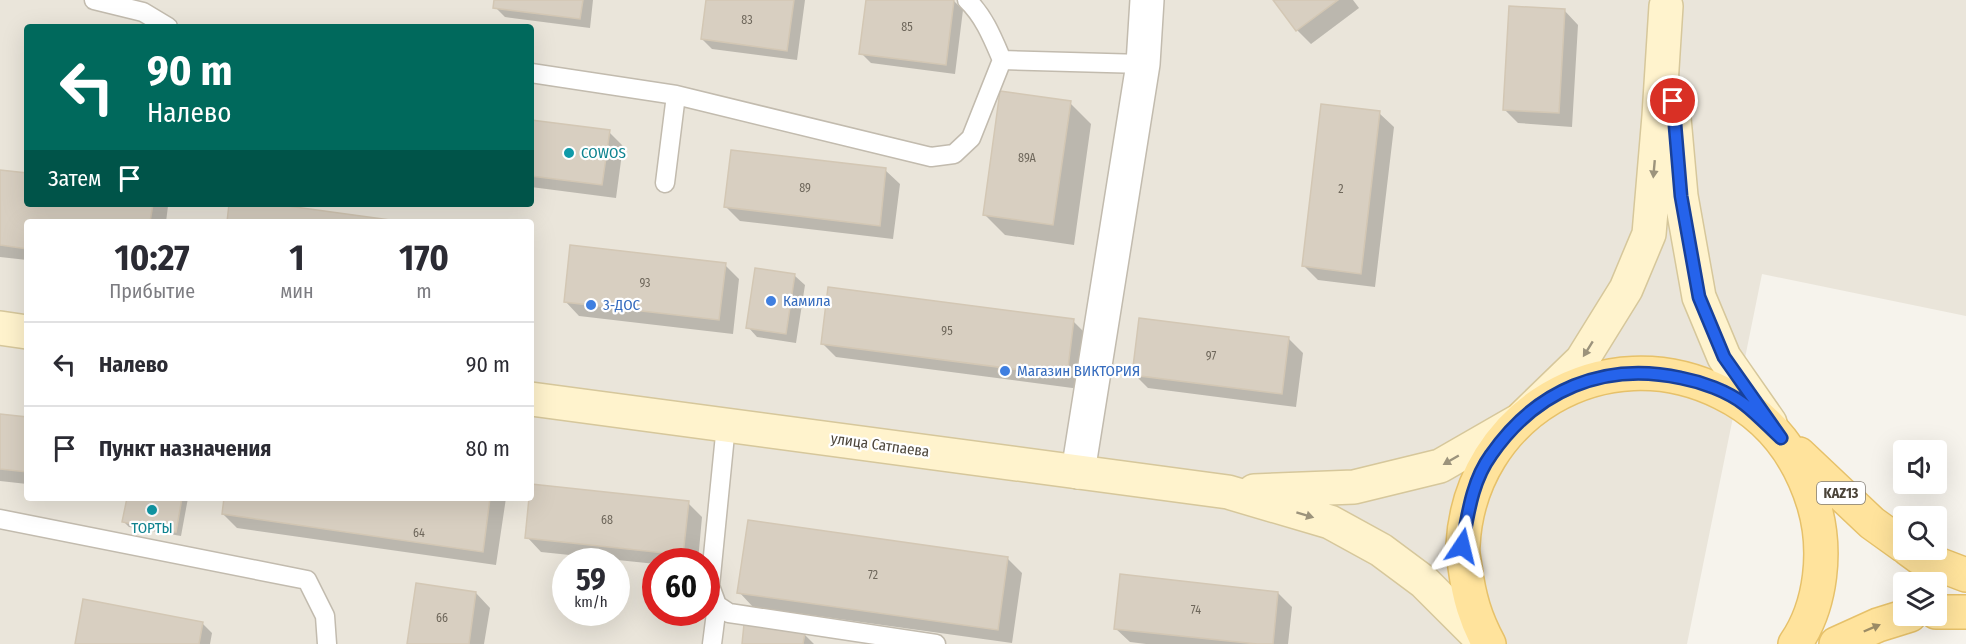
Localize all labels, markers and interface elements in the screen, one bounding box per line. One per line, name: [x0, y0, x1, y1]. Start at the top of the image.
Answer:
house number: 83: [741, 13, 753, 27]
house number: 85: [901, 20, 913, 34]
text: 90 m: [147, 46, 232, 96]
icon: left: [48, 48, 126, 126]
pin: [1647, 75, 1698, 126]
icon: arrive: [1656, 84, 1689, 117]
text: Налево: [147, 97, 231, 129]
place label: COWOS: [581, 144, 626, 162]
marker: COWOS: [562, 146, 576, 160]
house number: 89A: [1018, 151, 1037, 165]
one-way arrow: [1649, 160, 1659, 179]
icon: arrive: [113, 162, 146, 195]
text: Затем: [48, 165, 101, 192]
house number: 89: [799, 181, 811, 195]
house number: 2: [1338, 182, 1344, 196]
text: 10:27: [115, 236, 190, 280]
text: 1: [289, 236, 305, 280]
text: 170: [399, 236, 449, 280]
house number: 93: [639, 276, 651, 290]
text: Прибытие: [109, 279, 195, 303]
text: мин: [280, 279, 314, 303]
text: m: [416, 279, 432, 303]
place label: Камила: [783, 292, 831, 310]
marker: Камила: [764, 294, 778, 308]
place label: 3-ДОС: [603, 296, 641, 314]
marker: 3-ДОС: [584, 298, 598, 312]
house number: 95: [941, 324, 953, 338]
one-way arrow: [1583, 341, 1594, 357]
icon: left: [48, 348, 81, 381]
house number: 97: [1206, 349, 1216, 363]
text: Налево: [99, 351, 168, 378]
text: 90 m: [466, 351, 510, 378]
place label: Магазин ВИКТОРИЯ: [1017, 362, 1140, 380]
marker: Магазин ВИКТОРИЯ: [998, 364, 1012, 378]
street label: улица Сатпаева: [830, 429, 930, 461]
icon: arrive: [48, 432, 81, 465]
text: Пункт назначения: [99, 435, 271, 462]
text: 80 m: [465, 435, 510, 462]
map controls: [1893, 440, 1947, 626]
button: sound: [1893, 440, 1947, 494]
one-way arrow: [1443, 454, 1459, 465]
road number: KAZ13: [1817, 482, 1865, 504]
marker: ТОРТЫ: [145, 503, 159, 517]
button: search: [1893, 506, 1947, 560]
one-way arrow: [1296, 511, 1314, 520]
house number: 68: [601, 513, 613, 527]
position arrow: [1430, 514, 1494, 578]
place label: ТОРТЫ: [131, 519, 173, 537]
house number: 64: [413, 526, 425, 540]
speed limit sign: 60: [642, 548, 720, 626]
text: 59: [576, 562, 606, 598]
house number: 72: [868, 568, 878, 582]
button: layers: [1893, 572, 1947, 626]
text: km/h: [574, 593, 608, 611]
house number: 74: [1191, 603, 1201, 617]
house number: 66: [436, 611, 448, 625]
one-way arrow: [1864, 623, 1882, 633]

